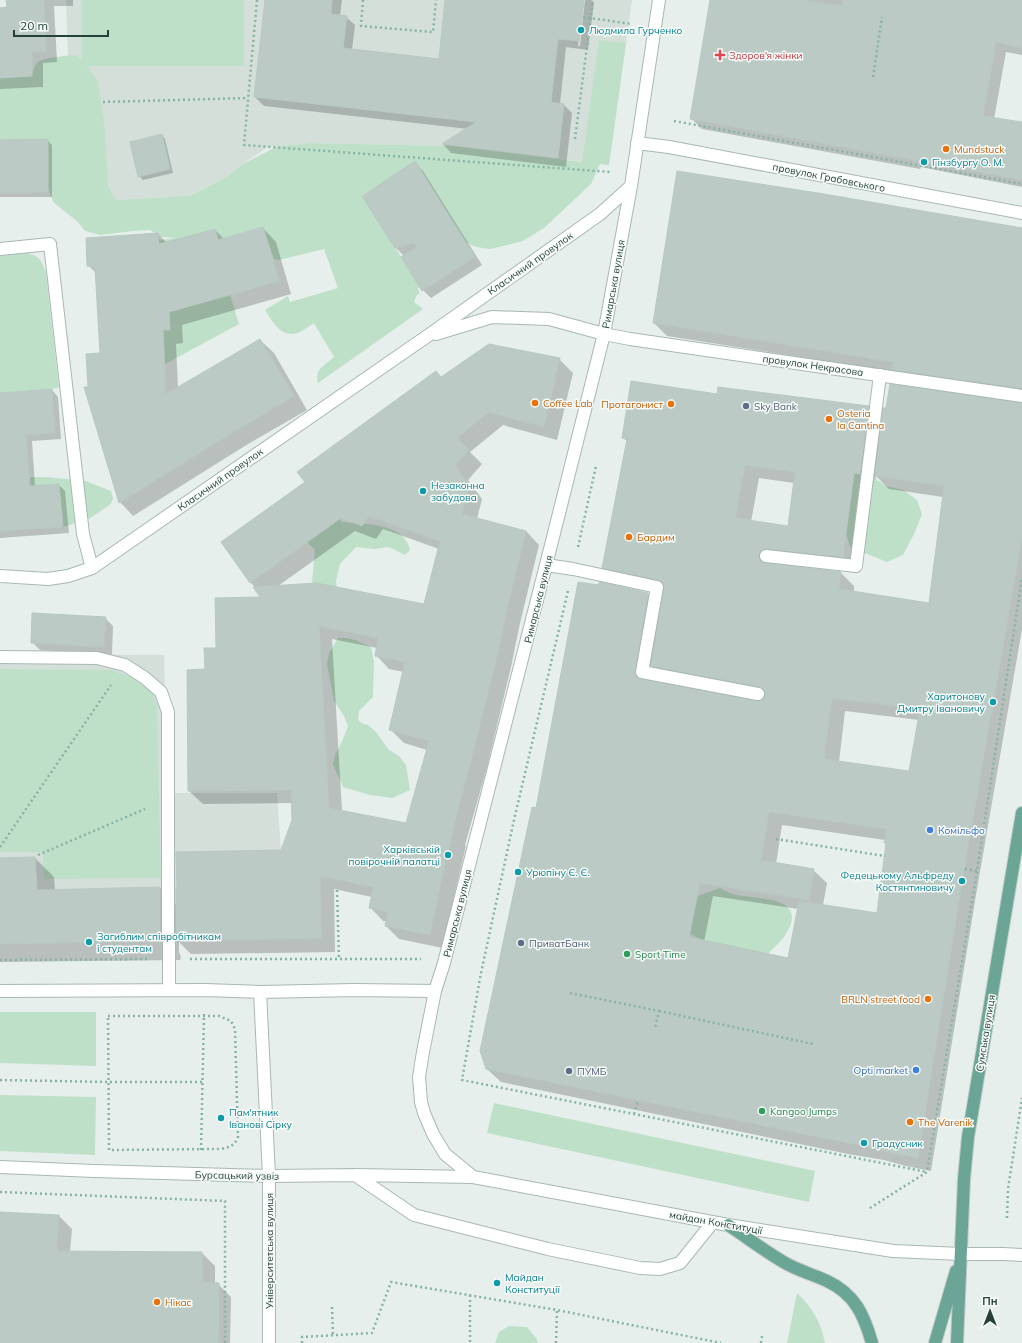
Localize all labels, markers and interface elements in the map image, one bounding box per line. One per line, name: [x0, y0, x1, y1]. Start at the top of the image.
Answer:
scale bar: [14, 12, 108, 38]
text: 20 m: [20, 18, 48, 33]
place label: Людмила Гурченко: [589, 24, 683, 37]
marker: Людмила Гурченко: [576, 25, 586, 35]
marker: Здоров'я жінки: [714, 49, 726, 61]
place label: Здоров'я жінки: [729, 49, 803, 62]
place label: Mundstuck: [954, 143, 1005, 156]
marker: Mundstuck: [941, 144, 951, 154]
place label: Гінзбургу О. М.: [932, 156, 1004, 169]
marker: Гінзбургу О. М.: [919, 157, 929, 167]
street label: провулок Грабовського: [772, 160, 886, 195]
street label: Класичний провулок: [485, 229, 576, 298]
street label: Римарська вулиця: [599, 239, 628, 330]
street label: провулок Некрасова: [762, 352, 864, 379]
place label: Coffee Lab: [543, 397, 593, 410]
marker: Coffee Lab: [530, 398, 540, 408]
place label: Протагонист: [601, 398, 663, 411]
marker: Протагонист: [666, 399, 676, 409]
place label: Sky Bank: [754, 400, 798, 413]
marker: Sky Bank: [741, 401, 751, 411]
place label: Osteria la Cantina: [837, 407, 884, 432]
marker: Osteria la Cantina: [824, 414, 834, 424]
street label: Класичний провулок: [175, 445, 266, 514]
place label: Незаконна забудова: [431, 479, 485, 504]
marker: Незаконна забудова: [418, 486, 428, 496]
place label: Бардим: [637, 531, 675, 544]
marker: Бардим: [624, 532, 634, 542]
street label: Римарська вулиця: [521, 554, 556, 644]
place label: Харитонову Дмитру Івановичу: [897, 690, 986, 715]
marker: Харитонову Дмитру Івановичу: [988, 697, 998, 707]
place label: Комільфо: [938, 824, 985, 837]
marker: Комільфо: [925, 825, 935, 835]
place label: Харківській повірочній палатці: [348, 843, 440, 868]
marker: Харківській повірочній палатці: [443, 850, 453, 860]
place label: Урюпіну Є. Є.: [525, 866, 590, 879]
marker: Урюпіну Є. Є.: [513, 867, 523, 877]
street label: Римарська вулиця: [440, 868, 475, 958]
place label: Федецькому Альфреду Костянтиновичу: [841, 869, 955, 894]
marker: Федецькому Альфреду Костянтиновичу: [957, 876, 967, 886]
place label: Загиблим співробітникам і студентам: [97, 930, 221, 955]
marker: Загиблим співробітникам і студентам: [84, 937, 94, 947]
place label: ПриватБанк: [529, 937, 590, 950]
marker: ПриватБанк: [516, 938, 526, 948]
place label: Sport Time: [635, 948, 686, 961]
marker: Sport Time: [622, 949, 632, 959]
place label: BRLN street food: [841, 993, 920, 1006]
marker: BRLN street food: [923, 994, 933, 1004]
street label: Сумська вулиця: [973, 994, 998, 1072]
place label: Opti market: [853, 1064, 908, 1077]
place label: ПУМБ: [577, 1065, 607, 1078]
marker: Opti market: [911, 1065, 921, 1075]
marker: ПУМБ: [564, 1066, 574, 1076]
place label: Kangoo Jumps: [770, 1105, 837, 1118]
place label: Пам'ятник Іванові Сірку: [229, 1106, 293, 1131]
marker: Kangoo Jumps: [757, 1106, 767, 1116]
marker: Пам'ятник Іванові Сірку: [216, 1113, 226, 1123]
place label: The Varenik: [918, 1116, 974, 1129]
marker: The Varenik: [905, 1117, 915, 1127]
place label: Градусник: [872, 1137, 923, 1150]
marker: Градусник: [859, 1138, 869, 1148]
street label: Бурсацький узвіз: [195, 1168, 279, 1183]
street label: Університетська вулиця: [263, 1193, 276, 1310]
street label: майдан Конституції: [668, 1208, 764, 1237]
place label: Майдан Конституції: [505, 1271, 560, 1296]
marker: Майдан Конституції: [492, 1278, 502, 1288]
north arrow: [970, 1291, 1010, 1331]
text: Пн: [982, 1294, 998, 1308]
place label: Нікас: [165, 1296, 192, 1309]
marker: Нікас: [152, 1297, 162, 1307]

